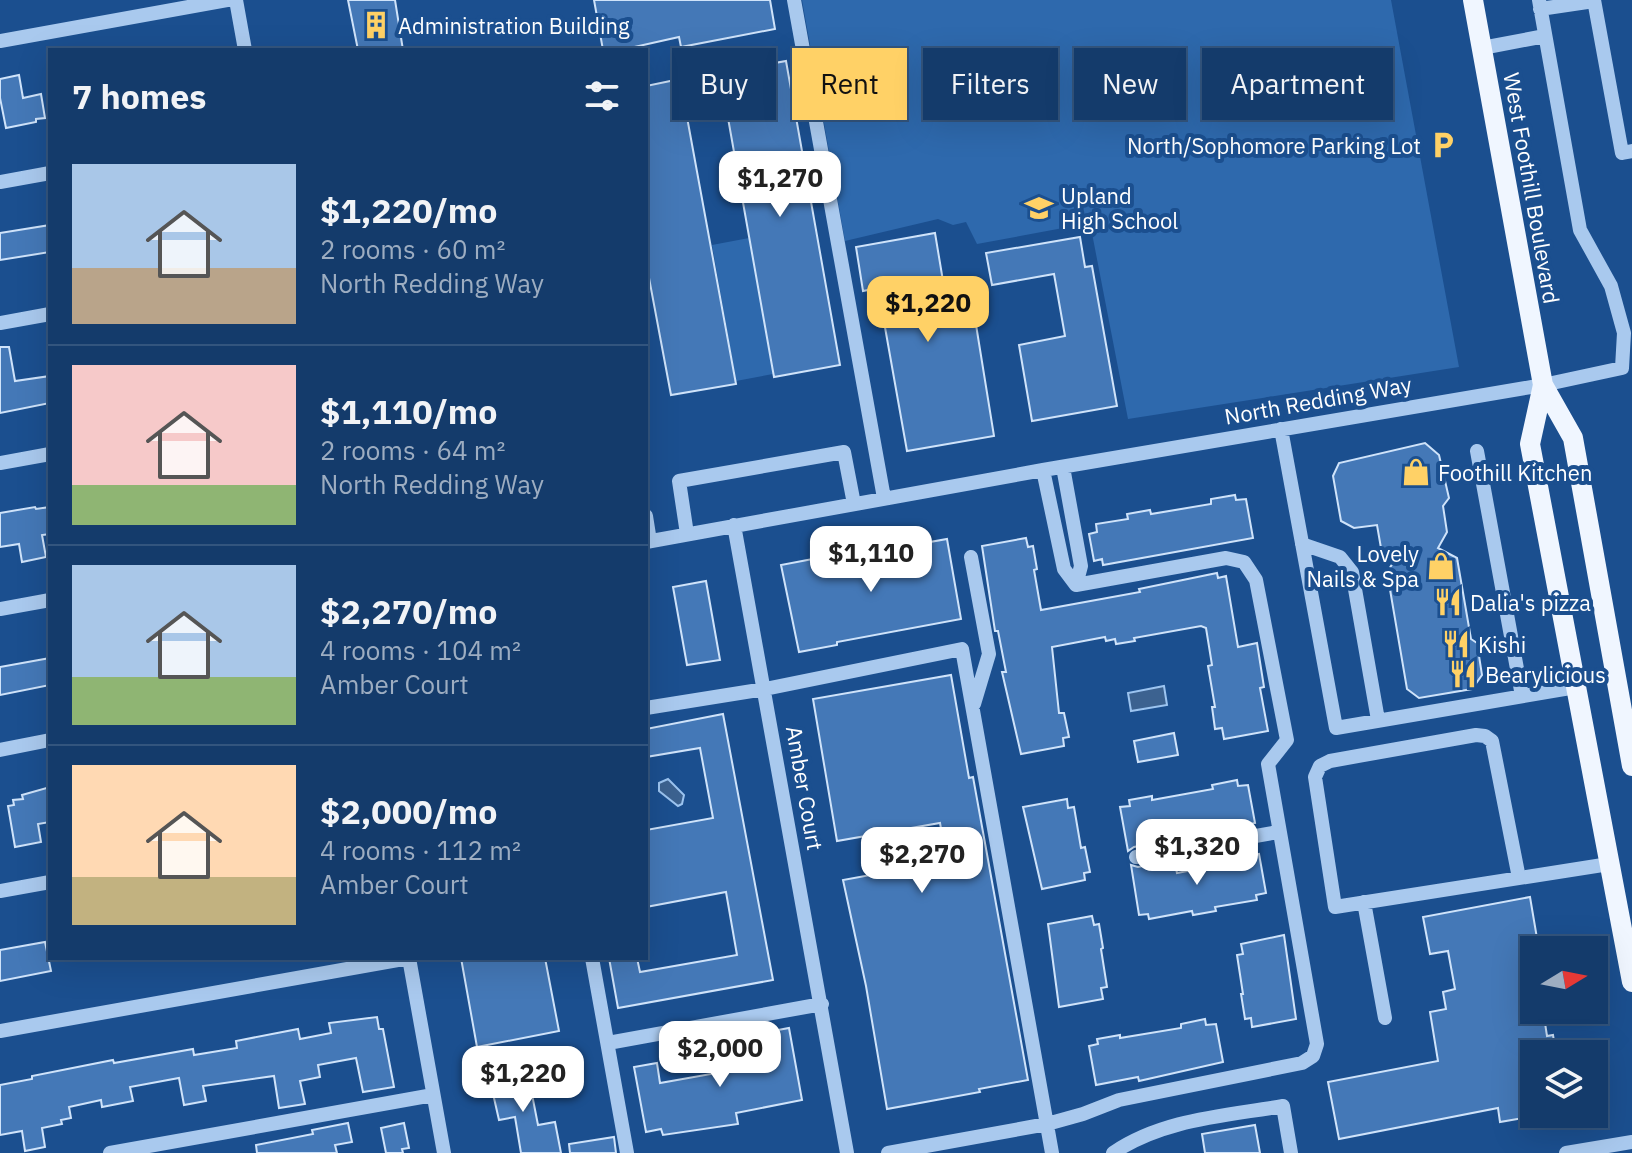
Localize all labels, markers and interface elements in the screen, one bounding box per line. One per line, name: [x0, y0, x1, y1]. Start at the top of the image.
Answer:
building icon: Administration Building: [361, 10, 391, 40]
place label: Administration Building: [398, 11, 630, 40]
chip: Buy: [672, 48, 776, 120]
chip: Rent: [792, 48, 907, 120]
chip: Filters: [923, 48, 1058, 120]
chip: New: [1074, 48, 1186, 120]
chip: Apartment: [1202, 48, 1393, 120]
street label: West Foothill Boulevard: [1497, 70, 1567, 306]
text: 7 homes: [72, 74, 207, 118]
icon: filters: [580, 74, 624, 118]
parking icon: North/Sophomore Parking Lot: [1428, 130, 1458, 160]
place label: North/Sophomore Parking Lot: [1127, 131, 1421, 160]
pin: $1,270: [715, 151, 845, 219]
text: $1,270: [737, 160, 823, 194]
place label: Upland High School: [1061, 181, 1178, 235]
text: $1,220/mo: [320, 188, 497, 232]
school or university icon: Upland High School: [1024, 193, 1054, 223]
icon: home: [136, 196, 232, 292]
text: 2 rooms · 60 m²: [320, 232, 505, 266]
text: North Redding Way: [320, 266, 544, 300]
pin: $1,220: [863, 276, 993, 344]
text: $1,220: [885, 285, 971, 319]
street label: North Redding Way: [1222, 369, 1414, 431]
text: $1,110/mo: [320, 389, 497, 433]
icon: home: [136, 397, 232, 493]
text: 2 rooms · 64 m²: [320, 433, 505, 467]
shop icon: Foothill Kitchen: [1401, 457, 1431, 487]
place label: Foothill Kitchen: [1438, 458, 1592, 487]
text: North Redding Way: [320, 467, 544, 501]
pin: $1,110: [806, 526, 936, 594]
text: $1,110: [828, 535, 914, 569]
place label: Lovely Nails & Spa: [1307, 539, 1419, 593]
shop icon: Lovely Nails & Spa: [1426, 551, 1456, 581]
restaurant icon: Dalia's pizza: [1433, 587, 1463, 617]
place label: Dalia's pizza: [1470, 588, 1591, 617]
text: $2,270/mo: [320, 589, 497, 633]
icon: home: [136, 597, 232, 693]
restaurant icon: Kishi: [1441, 629, 1471, 659]
place label: Kishi: [1478, 630, 1526, 659]
text: 4 rooms · 104 m²: [320, 633, 521, 667]
restaurant icon: Bearylicious: [1448, 659, 1478, 689]
place label: Bearylicious: [1485, 660, 1606, 689]
text: Amber Court: [320, 667, 469, 701]
street label: Amber Court: [780, 724, 830, 852]
text: $2,000/mo: [320, 789, 497, 833]
icon: home: [136, 797, 232, 893]
pin: $1,320: [1132, 819, 1262, 887]
pin: $2,270: [857, 827, 987, 895]
text: $1,320: [1154, 828, 1240, 862]
text: 4 rooms · 112 m²: [320, 833, 521, 867]
text: $2,270: [879, 836, 965, 870]
text: Amber Court: [320, 867, 469, 901]
north arrow: [1520, 936, 1608, 1024]
map controls: [1520, 936, 1608, 1128]
pin: $2,000: [655, 1021, 785, 1089]
text: $2,000: [677, 1030, 763, 1064]
button: layers: [1520, 1040, 1608, 1128]
pin: $1,220: [458, 1046, 588, 1114]
text: $1,220: [480, 1055, 566, 1089]

